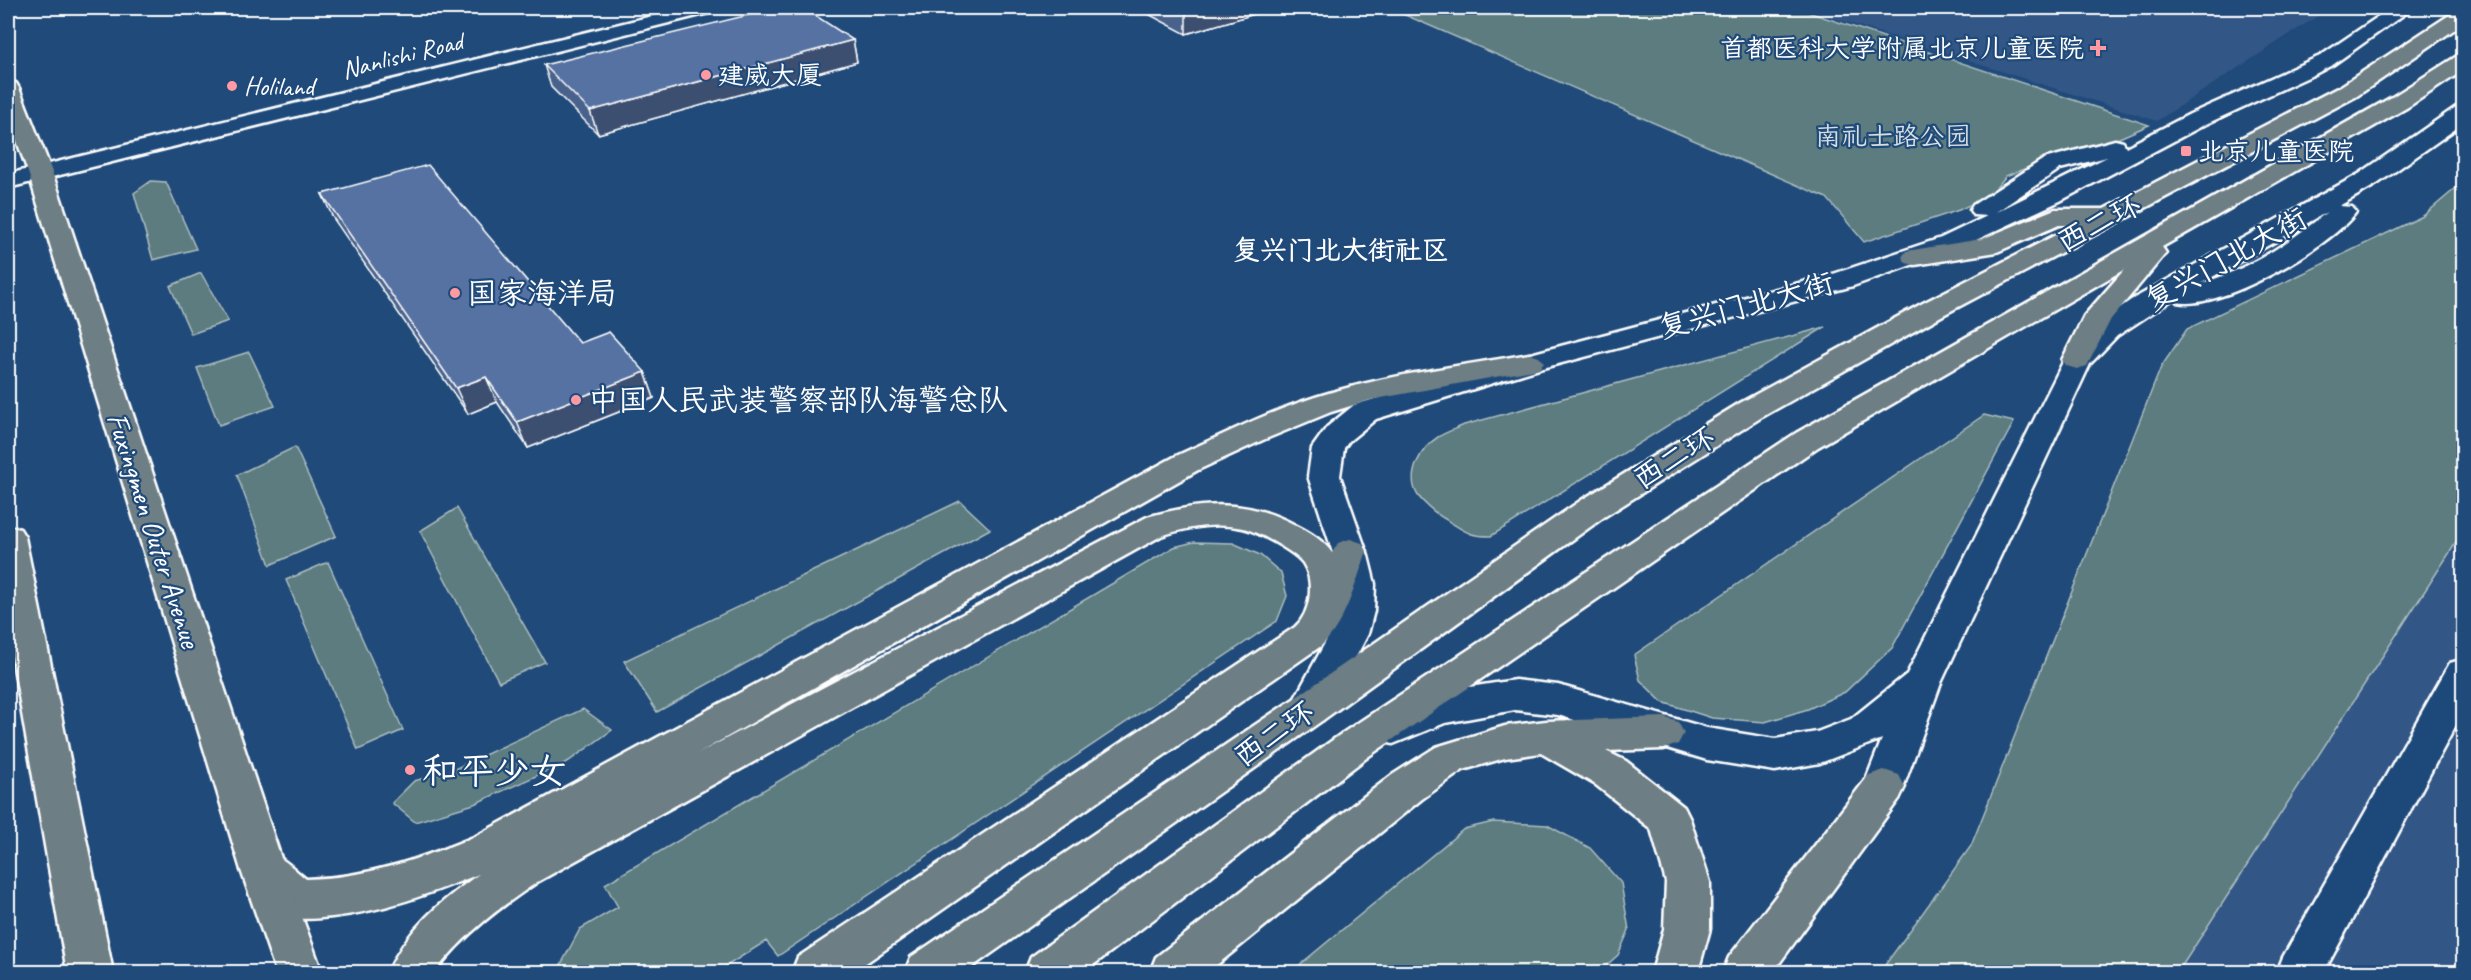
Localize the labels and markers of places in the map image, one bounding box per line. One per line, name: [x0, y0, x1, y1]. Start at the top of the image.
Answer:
place label: 首都医科大学附属北京儿童医院: [1720, 32, 2084, 65]
marker: 首都医科大学附属北京儿童医院: [2089, 39, 2107, 57]
place label: 建威大厦: [718, 59, 822, 92]
marker: 建威大厦: [699, 68, 713, 82]
place label: Holiland: [244, 70, 318, 103]
marker: Holiland: [225, 79, 239, 93]
place label: 北京儿童医院: [2198, 135, 2354, 168]
marker: 北京儿童医院: [2179, 144, 2193, 158]
place label: 国家海洋局: [467, 274, 617, 312]
marker: 国家海洋局: [448, 286, 462, 300]
place label: 中国人民武装警察部队海警总队: [588, 381, 1008, 419]
marker: 中国人民武装警察部队海警总队: [569, 393, 583, 407]
place label: 和平少女: [422, 748, 566, 794]
marker: 和平少女: [403, 763, 417, 777]

